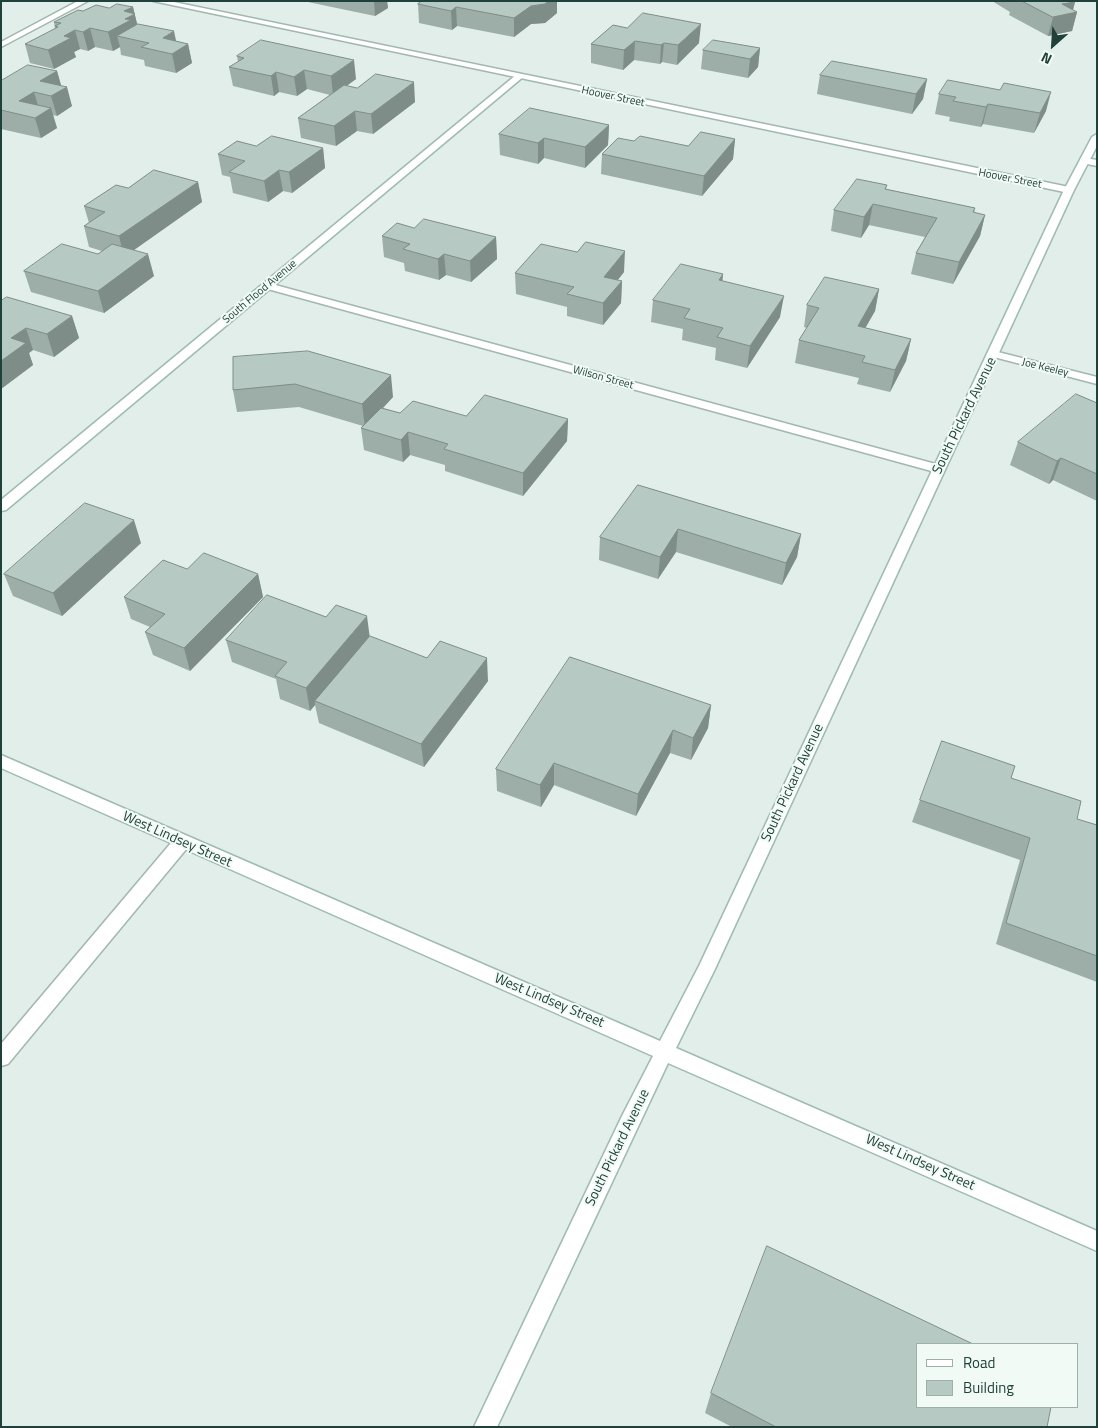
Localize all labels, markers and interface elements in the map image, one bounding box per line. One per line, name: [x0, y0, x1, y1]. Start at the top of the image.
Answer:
north arrow: [1028, 20, 1078, 70]
text: N: [1037, 47, 1055, 70]
street label: Hoover Street: [580, 84, 646, 110]
street label: Hoover Street: [977, 166, 1043, 192]
street label: South Flood Avenue: [220, 257, 300, 327]
street label: South Pickard Avenue: [929, 355, 1001, 477]
street label: Joe Keeley: [1020, 356, 1070, 380]
street label: Wilson Street: [571, 364, 635, 392]
street label: South Pickard Avenue: [758, 721, 828, 845]
street label: West Lindsey Street: [120, 808, 234, 872]
street label: West Lindsey Street: [492, 970, 606, 1032]
street label: South Pickard Avenue: [582, 1087, 654, 1209]
street label: West Lindsey Street: [863, 1131, 977, 1195]
legend: [916, 1343, 1078, 1408]
text: Road: [963, 1351, 995, 1374]
text: Building: [963, 1376, 1014, 1399]

